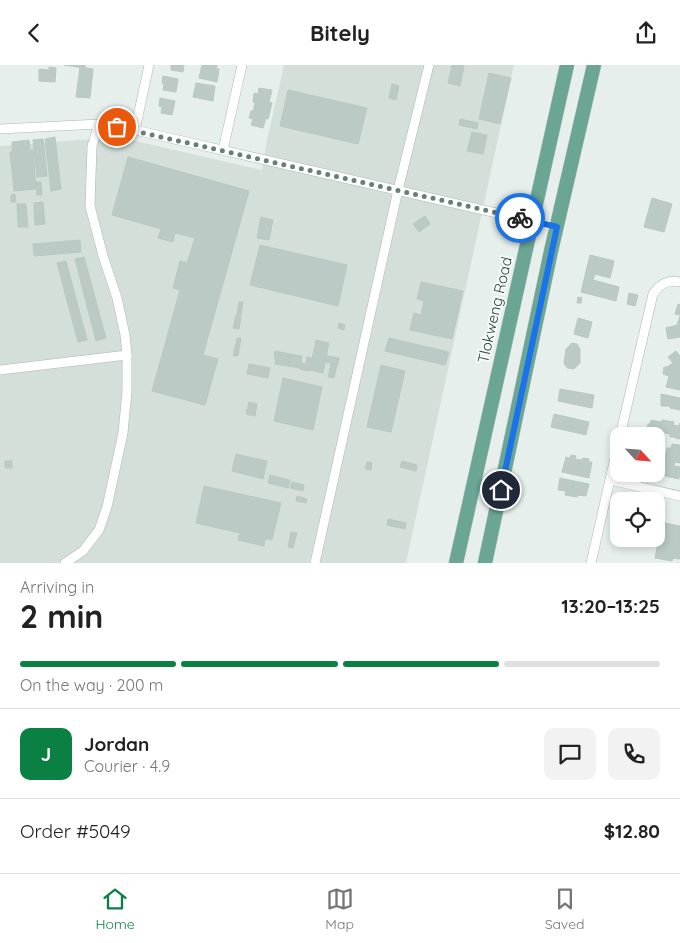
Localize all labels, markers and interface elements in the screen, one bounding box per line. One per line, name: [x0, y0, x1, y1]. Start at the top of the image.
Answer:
icon: back: [20, 19, 48, 47]
text: Bitely: [310, 19, 370, 47]
icon: share: [632, 19, 660, 47]
pin: [96, 106, 138, 148]
icon: bag: [103, 113, 131, 141]
courier: [495, 193, 545, 243]
icon: bike: [506, 204, 534, 232]
street label: Tlokweng Road: [473, 255, 516, 365]
north arrow: [610, 427, 665, 483]
map controls: [610, 427, 665, 547]
pin: [480, 469, 522, 511]
icon: home: [487, 476, 515, 504]
button: locate: [610, 492, 665, 547]
text: Arriving in: [20, 577, 94, 597]
text: 13:20–13:25: [561, 594, 660, 618]
text: 2 min: [20, 596, 103, 636]
text: On the way · 200 m: [20, 675, 163, 695]
button: chat: [544, 728, 596, 780]
button: phone: [608, 728, 660, 780]
text: Jordan: [84, 732, 149, 756]
text: J: [41, 742, 51, 766]
text: Courier · 4.9: [84, 756, 170, 776]
text: Order #5049: [20, 819, 131, 843]
text: $12.80: [604, 819, 660, 843]
tab: Home: [95, 885, 135, 933]
tab: Map: [325, 885, 354, 933]
tab: Saved: [545, 885, 585, 933]

